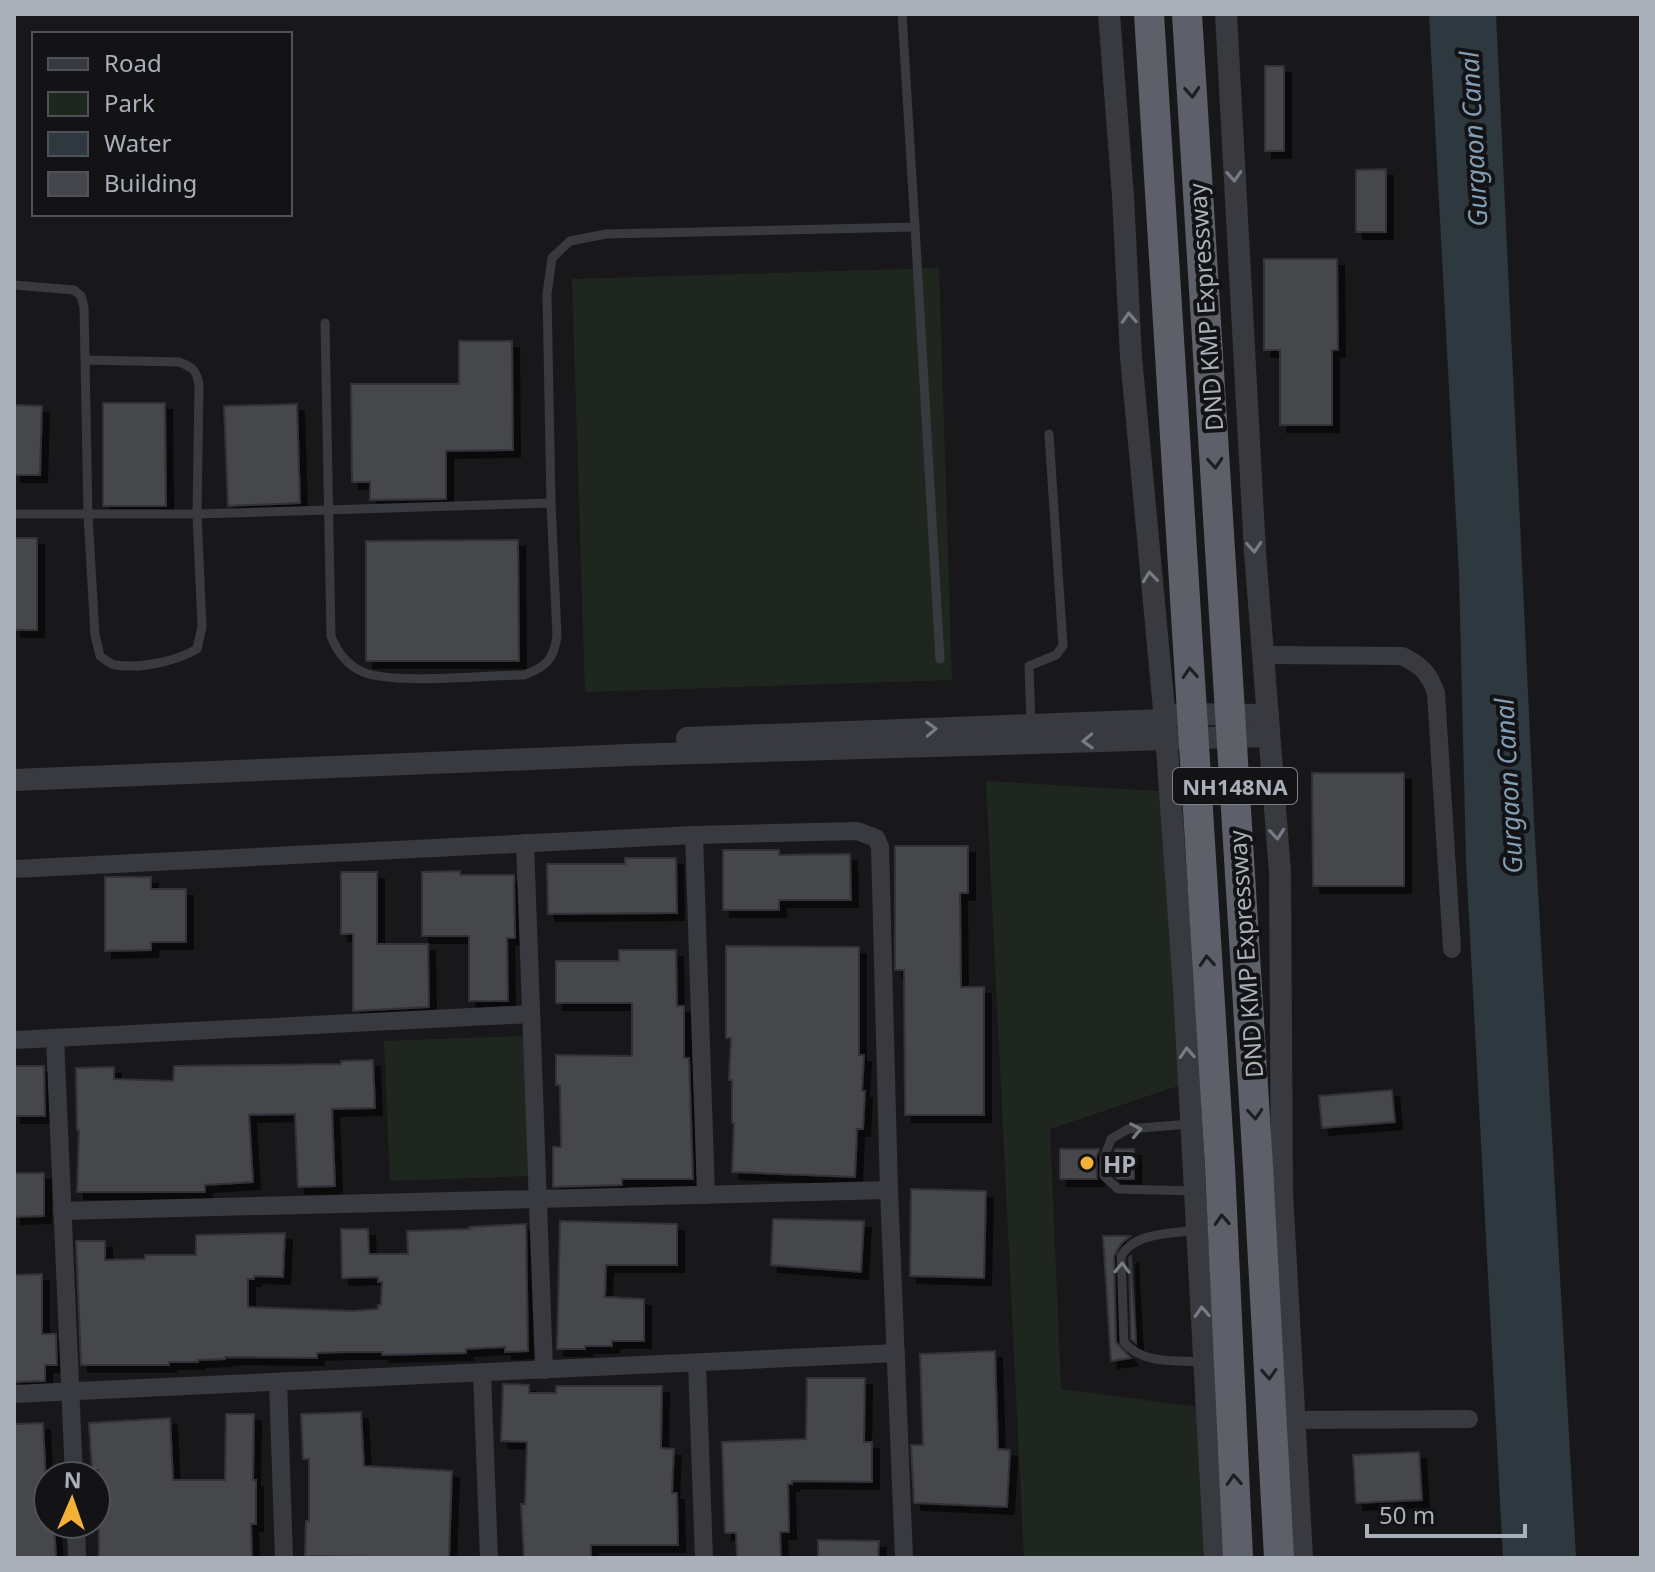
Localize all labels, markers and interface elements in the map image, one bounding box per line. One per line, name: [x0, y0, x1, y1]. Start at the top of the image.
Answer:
legend: [32, 32, 292, 216]
text: Road: [104, 46, 162, 79]
water label: Gurgaon Canal: [1450, 49, 1496, 228]
text: Park: [104, 86, 155, 119]
one-way arrow: [1183, 86, 1200, 99]
text: Water: [104, 126, 172, 159]
text: Building: [104, 166, 197, 199]
one-way arrow: [1225, 170, 1242, 183]
street label: DND KMP Expressway: [1180, 181, 1230, 432]
one-way arrow: [1121, 311, 1138, 324]
one-way arrow: [1206, 457, 1223, 470]
one-way arrow: [1245, 541, 1262, 554]
one-way arrow: [1142, 570, 1159, 583]
one-way arrow: [1182, 666, 1199, 679]
water label: Gurgaon Canal: [1485, 696, 1531, 875]
one-way arrow: [925, 720, 938, 737]
one-way arrow: [1081, 732, 1094, 750]
road number: NH148NA: [1173, 768, 1297, 804]
street label: DND KMP Expressway: [1220, 828, 1270, 1079]
one-way arrow: [1268, 828, 1285, 841]
one-way arrow: [1199, 954, 1216, 967]
one-way arrow: [1179, 1046, 1196, 1059]
one-way arrow: [1246, 1108, 1263, 1121]
one-way arrow: [1129, 1122, 1142, 1139]
place label: HP: [1103, 1147, 1136, 1180]
marker: HP: [1078, 1154, 1096, 1172]
one-way arrow: [1214, 1213, 1231, 1226]
one-way arrow: [1113, 1261, 1131, 1273]
one-way arrow: [1194, 1305, 1211, 1318]
one-way arrow: [1260, 1368, 1277, 1381]
north arrow: [32, 1460, 112, 1540]
text: N: [63, 1464, 82, 1494]
one-way arrow: [1226, 1473, 1243, 1486]
scale bar: [1367, 1488, 1525, 1538]
text: 50 m: [1379, 1498, 1435, 1531]

